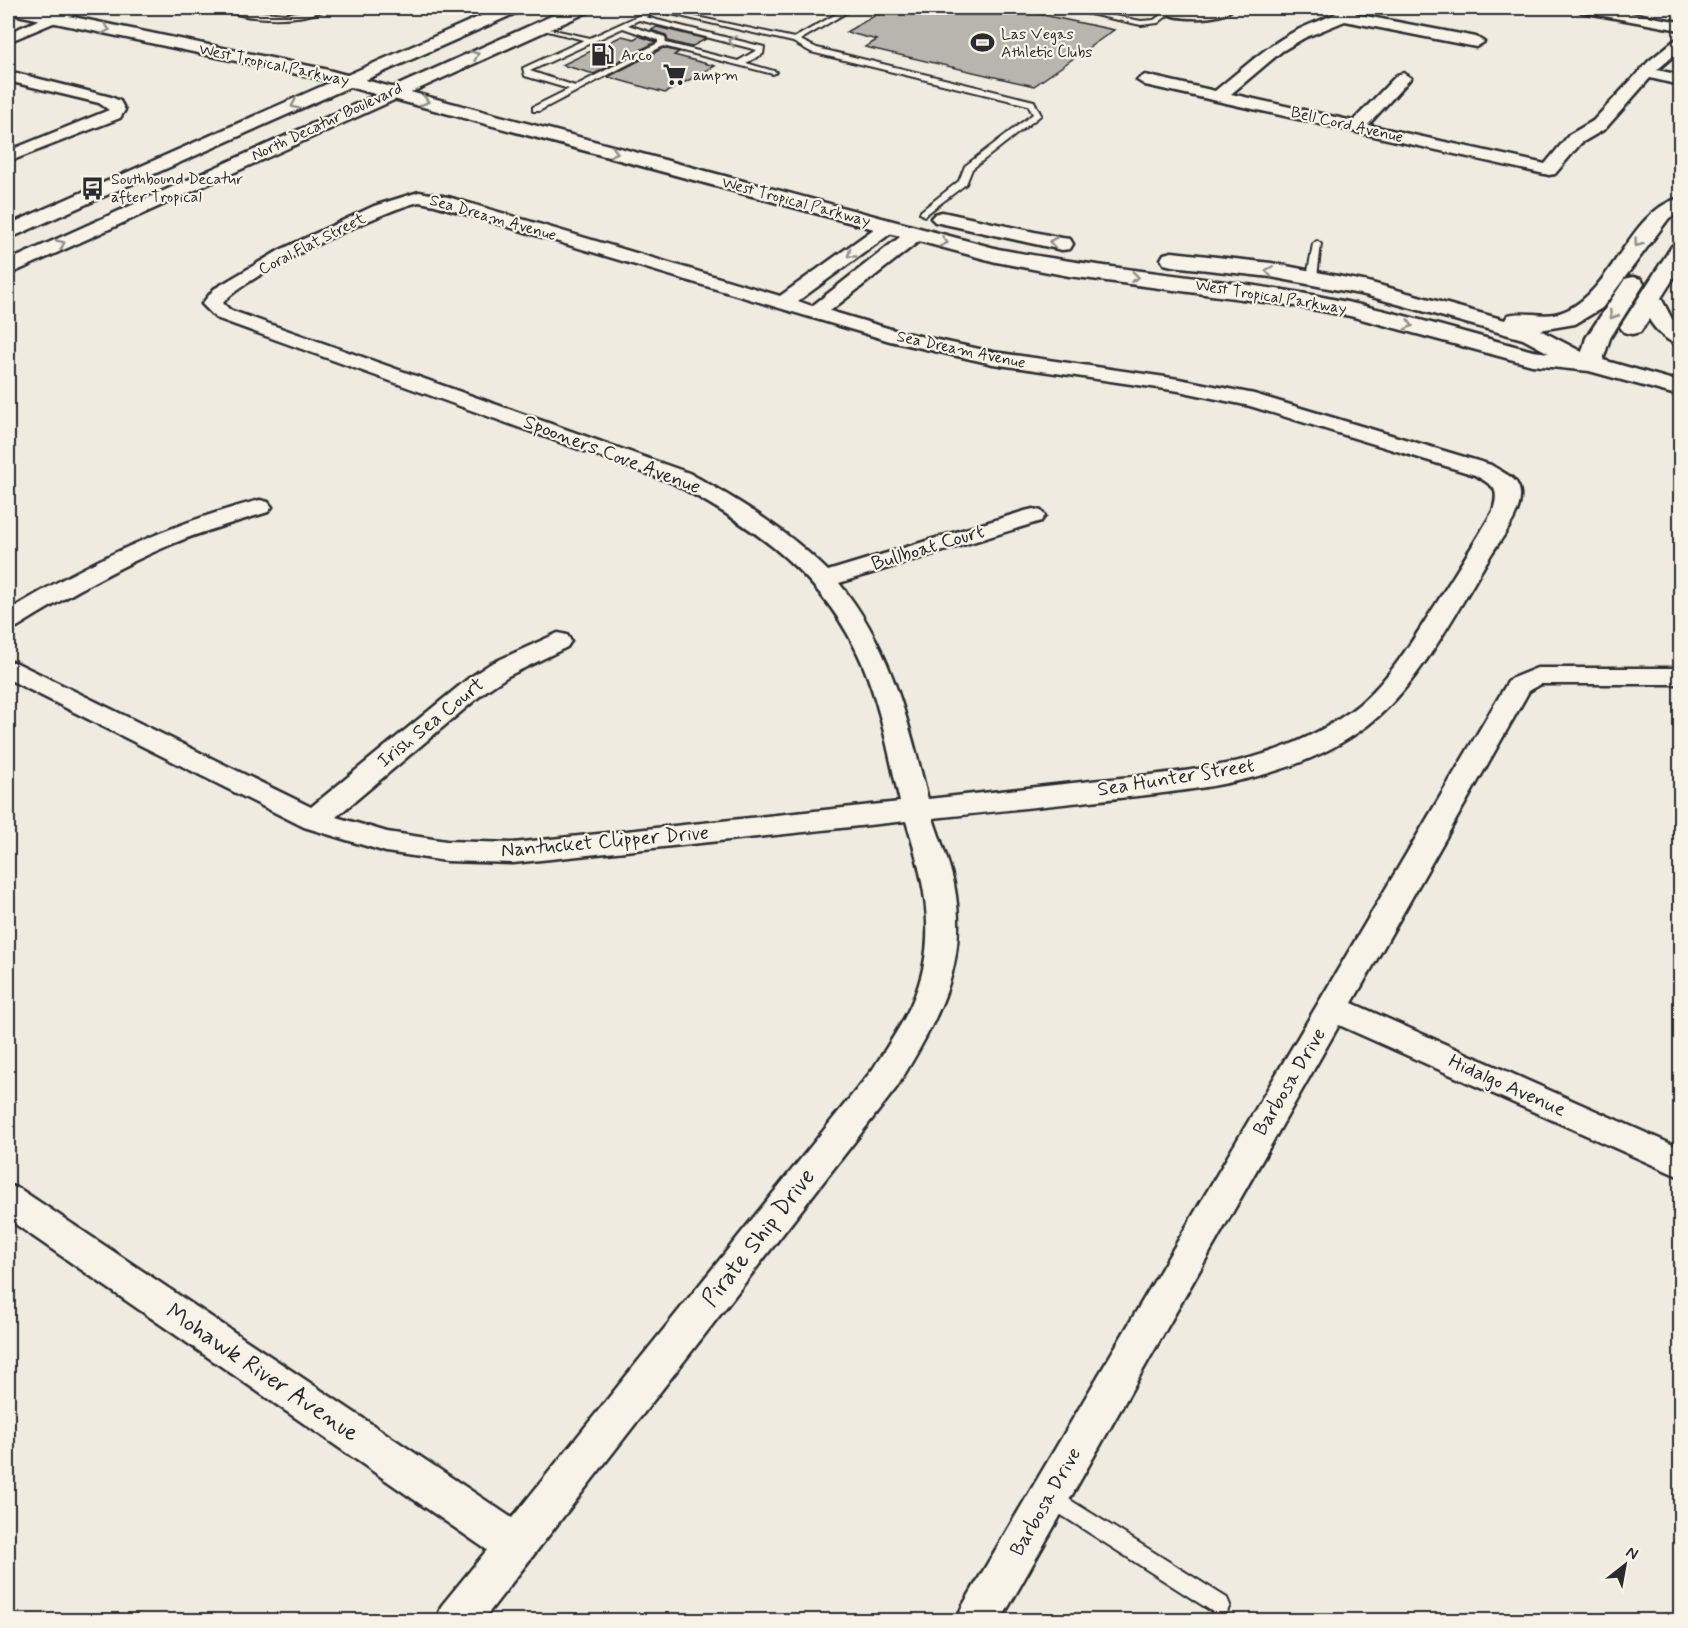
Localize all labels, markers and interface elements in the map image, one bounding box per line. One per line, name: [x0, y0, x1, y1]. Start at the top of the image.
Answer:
one-way arrow: [101, 21, 111, 34]
place label: Las Vegas Athletic Clubs: [1001, 24, 1092, 63]
sports icon: Las Vegas Athletic Clubs: [970, 30, 996, 56]
one-way arrow: [727, 36, 737, 49]
street label: West Tropical Parkway: [197, 39, 351, 91]
fuel station icon: Arco: [590, 42, 616, 68]
place label: Arco: [621, 45, 652, 66]
one-way arrow: [469, 50, 480, 62]
supermarket icon: ampm: [662, 62, 688, 88]
place label: ampm: [693, 65, 738, 86]
street label: North Decatur Boulevard: [248, 78, 406, 166]
one-way arrow: [419, 94, 430, 106]
one-way arrow: [290, 97, 301, 109]
street label: Bell Cord Avenue: [1289, 102, 1405, 148]
one-way arrow: [608, 145, 618, 157]
place label: Southbound Decatur after Tropical: [111, 169, 244, 208]
street label: West Tropical Parkway: [719, 172, 873, 232]
bus stop icon: Southbound Decatur after Tropical: [80, 175, 106, 201]
street label: Sea Dream Avenue: [427, 190, 559, 246]
street label: Coral Flat Street: [255, 208, 370, 280]
one-way arrow: [938, 234, 948, 247]
one-way arrow: [1048, 236, 1058, 249]
one-way arrow: [1635, 236, 1646, 247]
one-way arrow: [54, 240, 65, 252]
one-way arrow: [847, 247, 858, 258]
one-way arrow: [1265, 265, 1274, 277]
one-way arrow: [1131, 270, 1140, 282]
street label: West Tropical Parkway: [1194, 275, 1348, 319]
one-way arrow: [1609, 308, 1620, 319]
one-way arrow: [1404, 318, 1414, 331]
street label: Sea Dream Avenue: [895, 326, 1027, 374]
street label: Spooners Cove Avenue: [519, 409, 705, 501]
street label: Bullboat Court: [868, 518, 988, 578]
street label: Irish Sea Court: [372, 671, 490, 775]
street label: Sea Hunter Street: [1096, 752, 1256, 804]
street label: Nantucket Clipper Drive: [500, 819, 710, 865]
street label: Barbosa Drive: [1247, 1023, 1333, 1141]
street label: Hidalgo Avenue: [1444, 1048, 1570, 1124]
street label: Pirate Ship Drive: [695, 1162, 823, 1314]
street label: Mohawk River Avenue: [159, 1297, 365, 1449]
street label: Barbosa Drive: [1004, 1443, 1088, 1561]
north arrow: [1595, 1535, 1655, 1595]
text: N: [1622, 1542, 1642, 1565]

